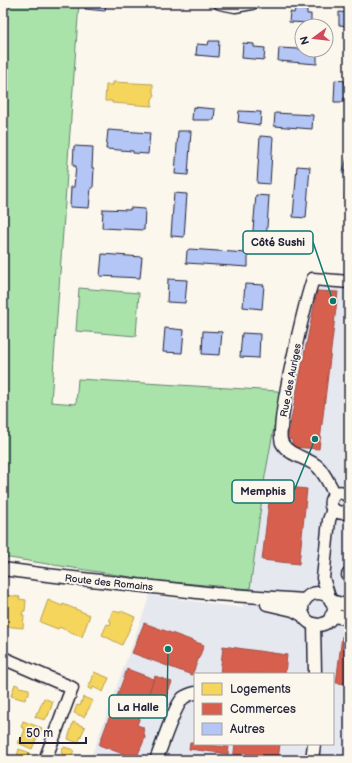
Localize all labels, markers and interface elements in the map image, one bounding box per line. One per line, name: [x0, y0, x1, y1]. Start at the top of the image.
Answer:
north arrow: [294, 18, 334, 58]
text: N: [297, 35, 312, 46]
callout: Côté Sushi: [243, 231, 313, 254]
text: Côté Sushi: [251, 236, 305, 249]
street label: Rue des Auriges: [278, 342, 304, 418]
callout: Memphis: [232, 480, 294, 503]
text: Memphis: [240, 485, 286, 498]
street label: Route des Romains: [64, 572, 154, 594]
legend: [194, 673, 334, 745]
text: Logements: [230, 682, 291, 697]
callout: La Halle: [109, 695, 167, 718]
text: La Halle: [117, 701, 159, 714]
text: Commerces: [230, 702, 296, 717]
scale bar: [20, 719, 86, 745]
text: Autres: [230, 722, 265, 737]
text: 50 m: [26, 726, 53, 741]

